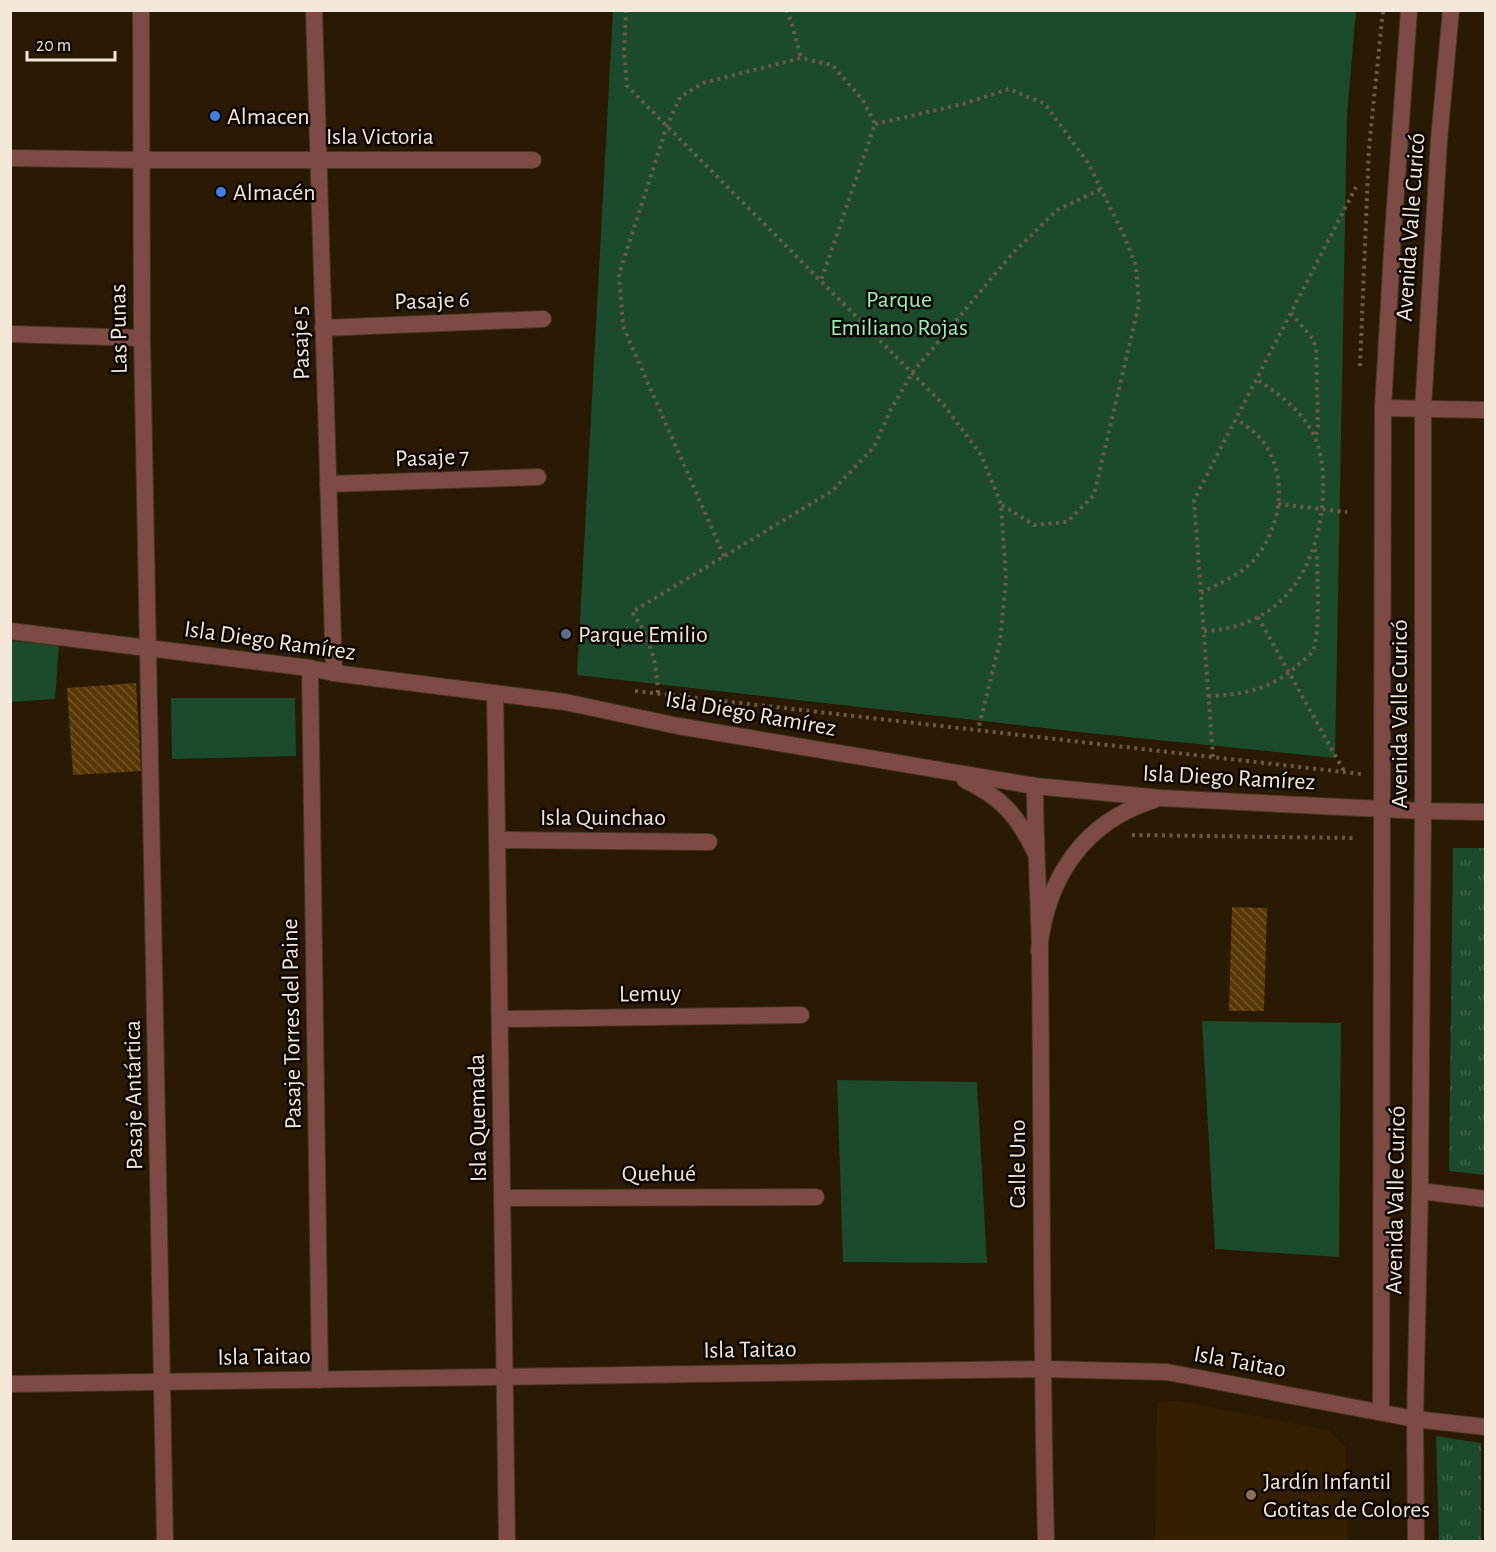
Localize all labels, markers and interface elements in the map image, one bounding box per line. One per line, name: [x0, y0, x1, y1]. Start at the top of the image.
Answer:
scale bar: [27, 24, 116, 62]
text: 20 m: [36, 37, 71, 55]
place label: Almacen: [227, 105, 310, 129]
marker: Almacen: [208, 109, 222, 123]
street label: Isla Victoria: [326, 125, 434, 149]
street label: Avenida Valle Curicó: [1392, 132, 1430, 322]
place label: Almacén: [233, 181, 316, 205]
marker: Almacén: [214, 185, 228, 199]
street label: Las Punas: [106, 284, 132, 374]
street label: Pasaje 6: [394, 288, 470, 314]
park label: Parque Emiliano Rojas: [830, 288, 968, 340]
street label: Pasaje 5: [288, 305, 314, 381]
street label: Pasaje 7: [394, 445, 470, 471]
street label: Isla Diego Ramírez: [183, 617, 357, 665]
street label: Avenida Valle Curicó: [1388, 620, 1412, 808]
place label: Parque Emilio: [578, 623, 708, 647]
marker: Parque Emilio: [559, 627, 573, 641]
street label: Isla Diego Ramírez: [664, 687, 838, 741]
street label: Isla Diego Ramírez: [1142, 761, 1316, 795]
street label: Isla Quinchao: [540, 806, 666, 830]
street label: Pasaje Torres del Paine: [278, 918, 306, 1130]
street label: Lemuy: [619, 981, 681, 1007]
street label: Pasaje Antártica: [121, 1020, 147, 1170]
street label: Isla Quemada: [465, 1054, 491, 1182]
street label: Avenida Valle Curicó: [1382, 1105, 1410, 1295]
street label: Calle Uno: [1006, 1119, 1030, 1209]
street label: Quehué: [622, 1162, 696, 1186]
street label: Isla Taitao: [703, 1337, 797, 1363]
street label: Isla Taitao: [1192, 1342, 1288, 1382]
street label: Isla Taitao: [217, 1344, 311, 1370]
place label: Jardín Infantil Gotitas de Colores: [1263, 1470, 1430, 1522]
marker: Jardín Infantil Gotitas de Colores: [1244, 1488, 1258, 1502]

